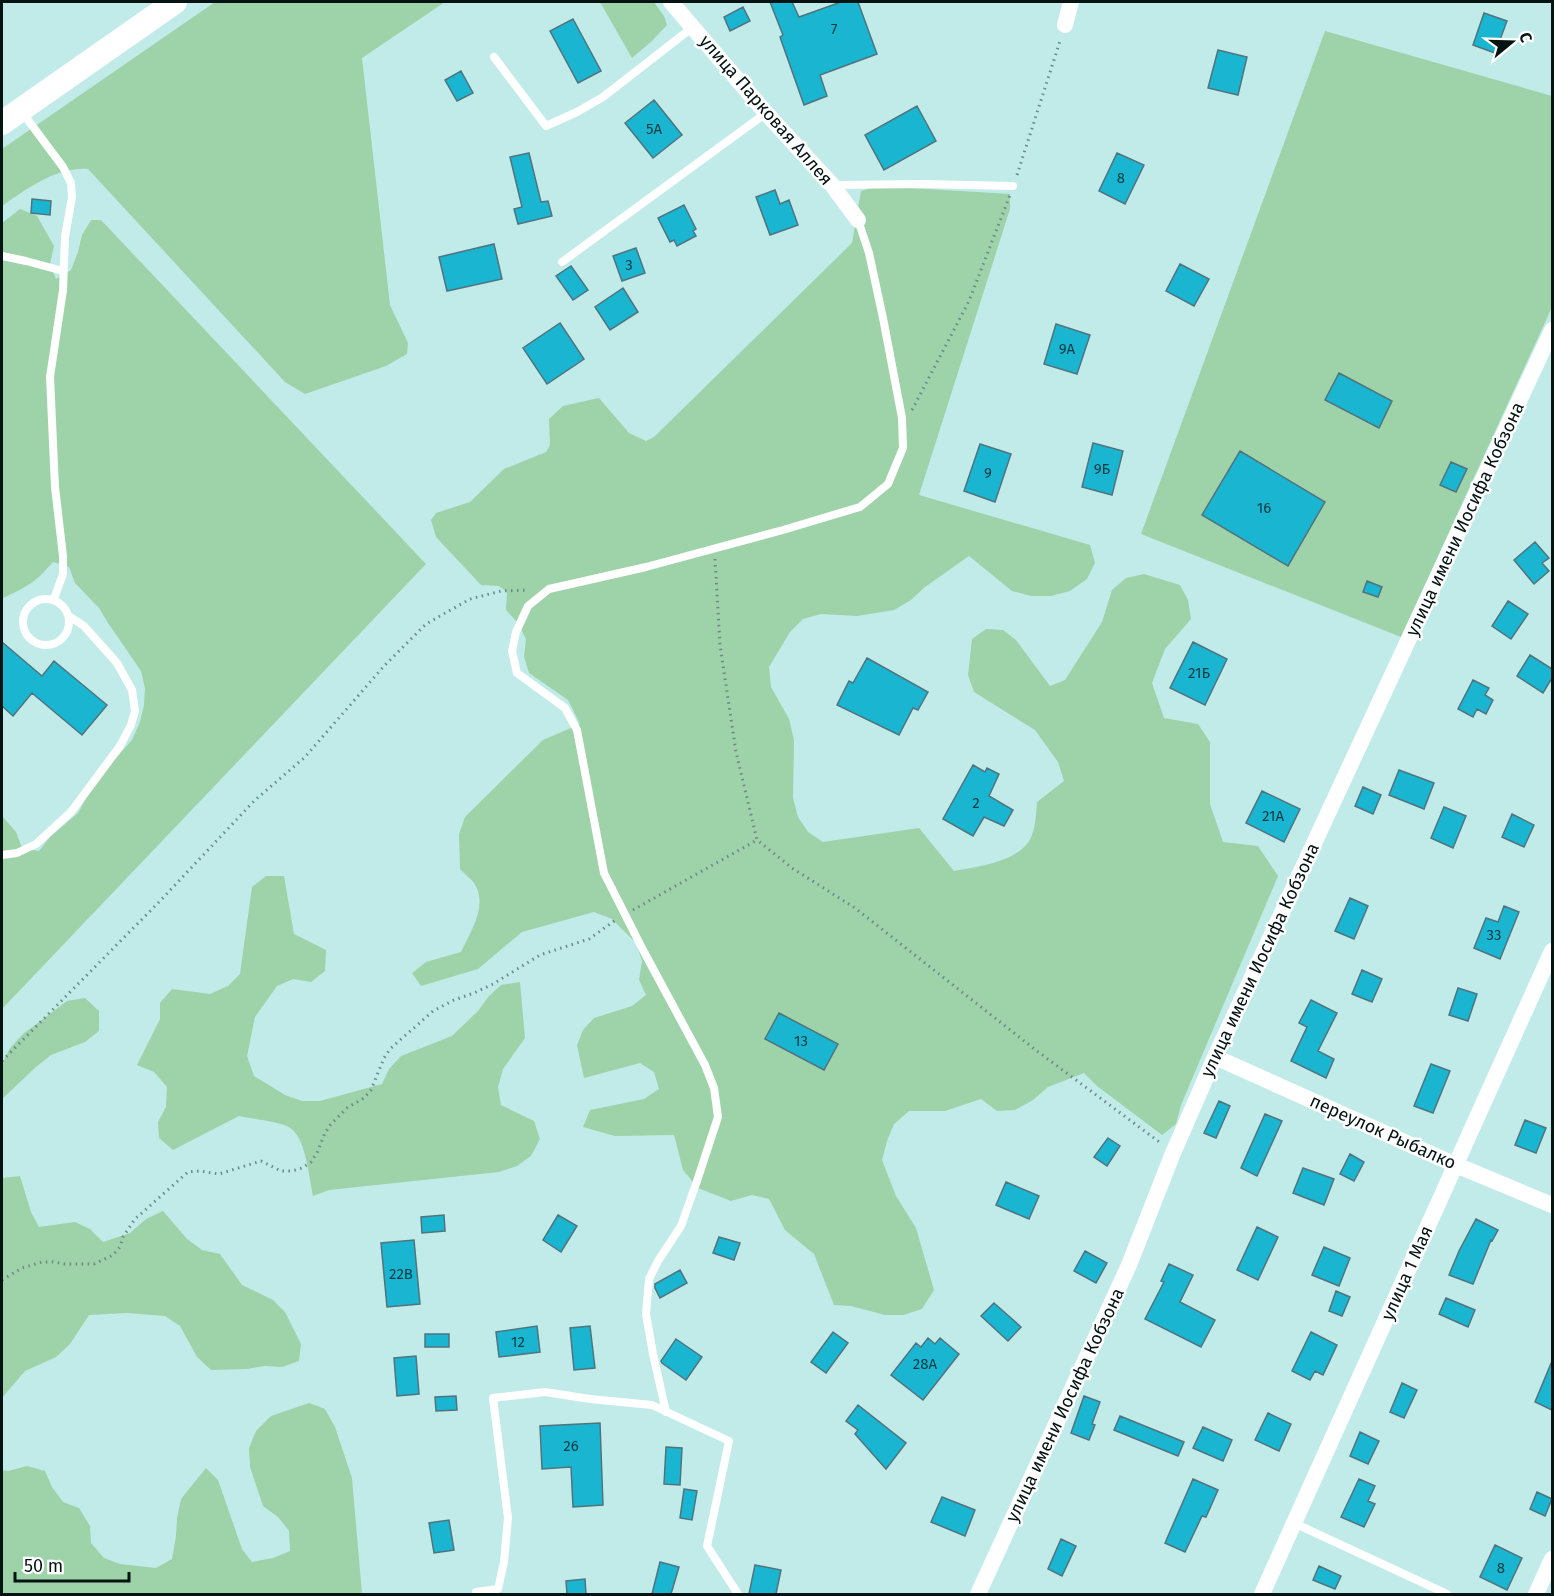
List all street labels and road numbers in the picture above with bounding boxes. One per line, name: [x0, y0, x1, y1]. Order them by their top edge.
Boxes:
street label: улица Парковая Аллея: [695, 30, 837, 190]
street label: улица имени Иосифа Кобзона: [1401, 398, 1529, 640]
street label: улица имени Иосифа Кобзона: [1196, 839, 1324, 1081]
street label: переулок Рыбалко: [1306, 1090, 1460, 1174]
street label: улица 1 Мая: [1376, 1222, 1438, 1324]
street label: улица имени Иосифа Кобзона: [1001, 1284, 1129, 1526]

